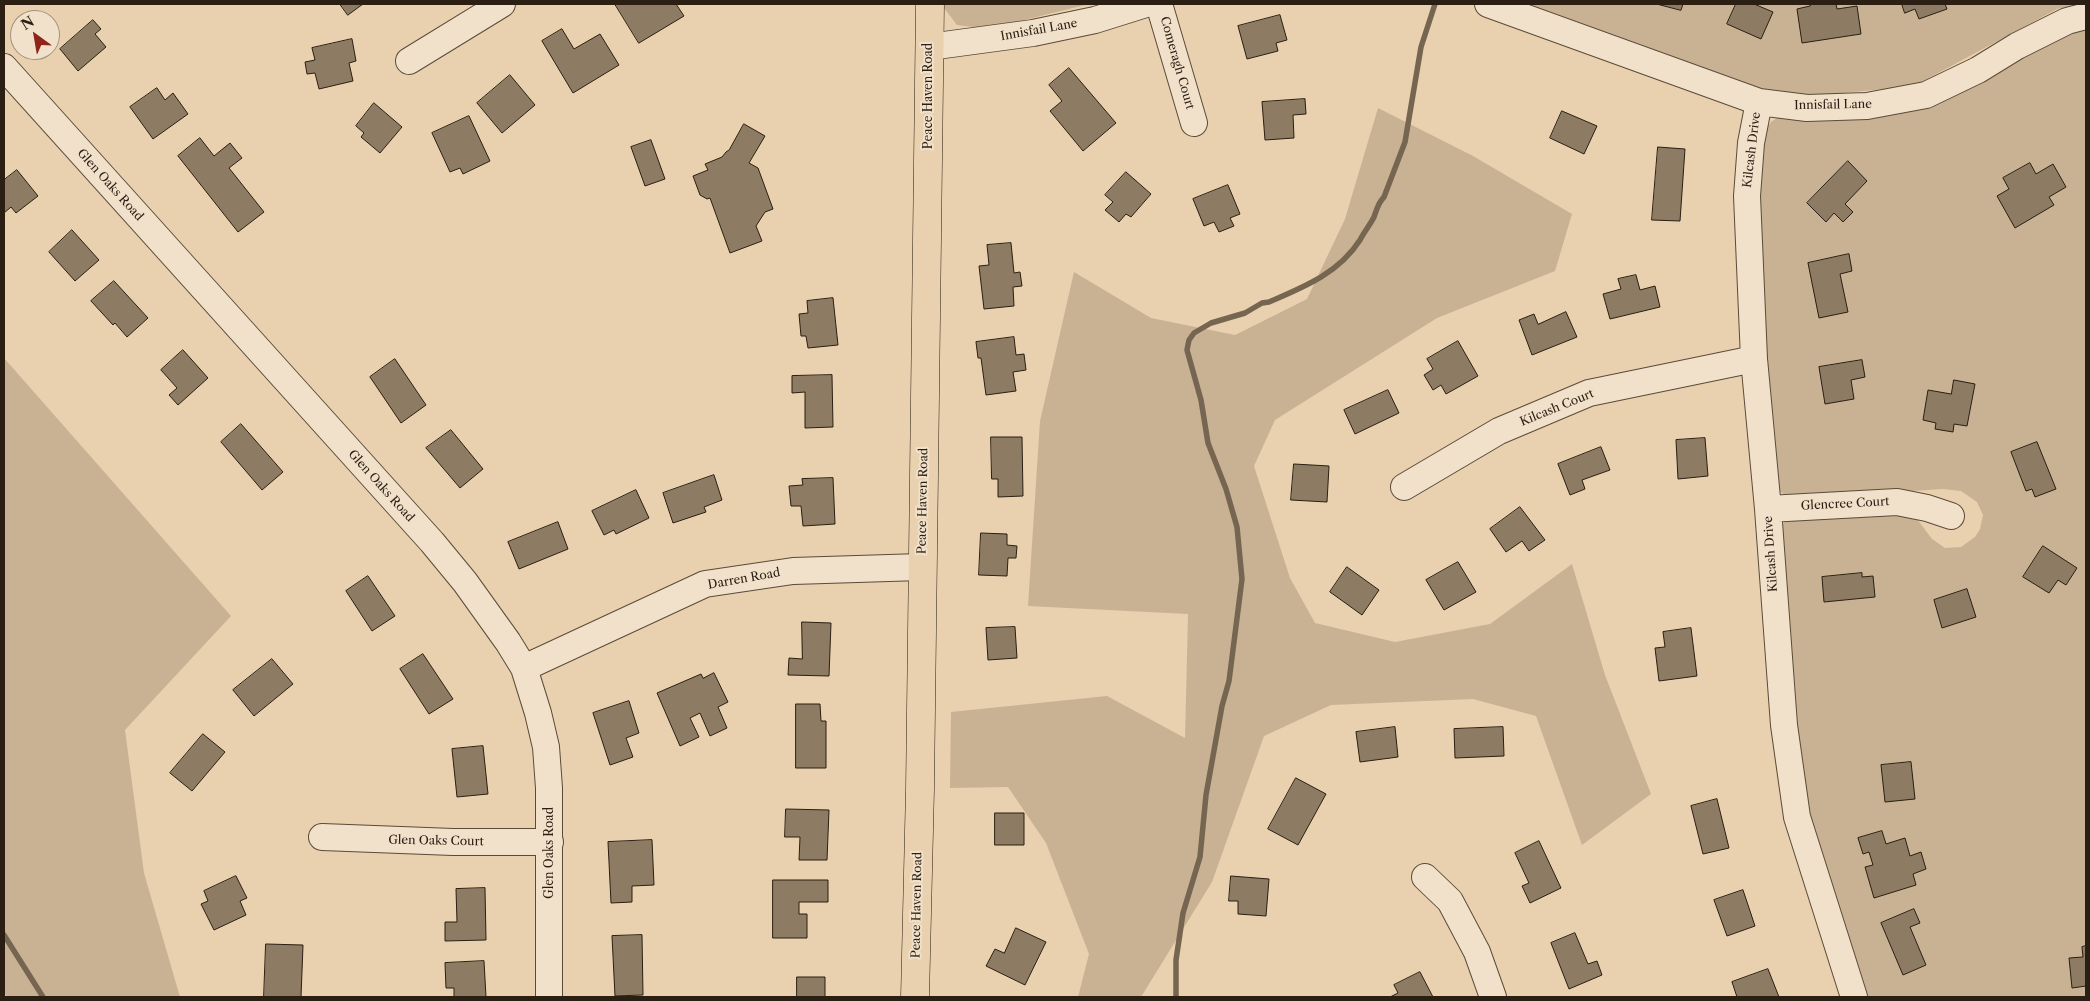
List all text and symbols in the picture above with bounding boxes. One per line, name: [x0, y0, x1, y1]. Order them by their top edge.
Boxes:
north arrow: [10, 10, 60, 60]
text: N: [18, 12, 38, 34]
street label: Comeragh Court: [1157, 15, 1197, 111]
street label: Innisfail Lane: [999, 16, 1079, 44]
street label: Peace Haven Road: [922, 43, 936, 149]
street label: Innisfail Lane: [1794, 97, 1872, 113]
street label: Kilcash Drive: [1740, 111, 1764, 189]
street label: Glen Oaks Road: [74, 146, 146, 224]
street label: Kilcash Court: [1518, 387, 1596, 429]
street label: Glen Oaks Road: [345, 447, 417, 525]
street label: Peace Haven Road: [915, 448, 931, 554]
street label: Glencree Court: [1800, 494, 1890, 514]
street label: Kilcash Drive: [1761, 515, 1781, 593]
street label: Darren Road: [707, 566, 781, 592]
street label: Glen Oaks Road: [543, 807, 557, 899]
street label: Glen Oaks Court: [388, 833, 484, 849]
street label: Peace Haven Road: [909, 852, 925, 958]

